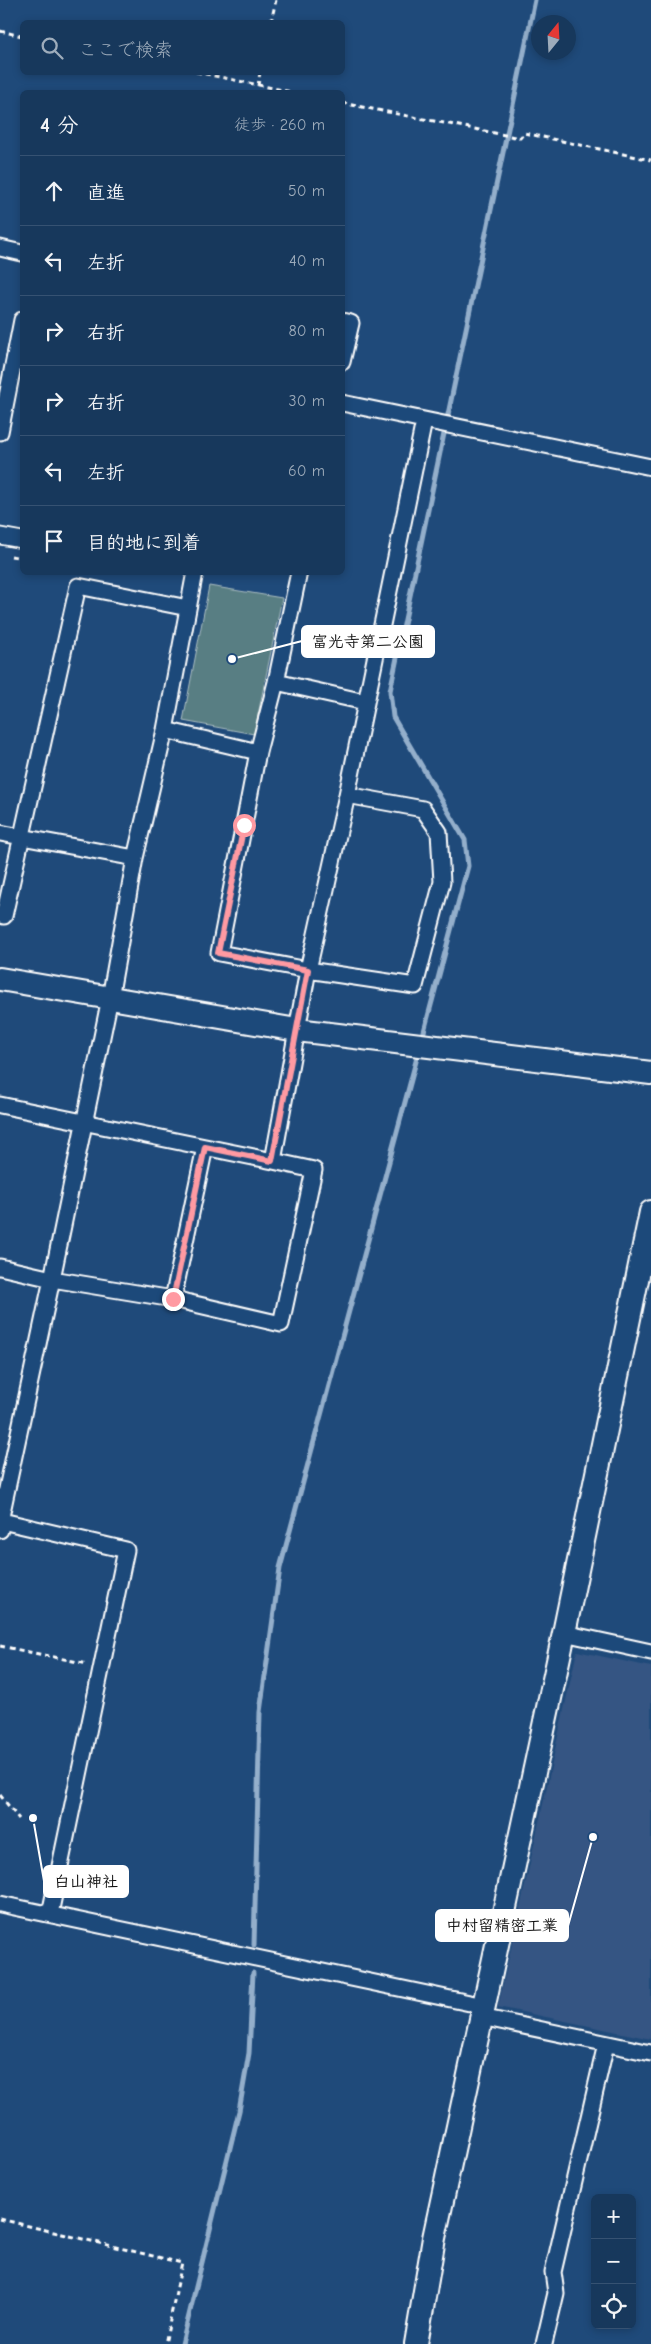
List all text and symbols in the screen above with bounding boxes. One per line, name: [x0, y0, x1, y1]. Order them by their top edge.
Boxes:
north arrow: [531, 15, 576, 60]
search box: [20, 20, 345, 75]
icon: search: [38, 34, 66, 62]
text: ここで検索: [78, 39, 173, 61]
text: 4 分: [40, 113, 78, 137]
text: 徒歩 · 260 m: [234, 116, 325, 134]
icon: ahead: [40, 177, 68, 205]
text: 直進: [87, 182, 125, 204]
text: 50 m: [288, 182, 325, 200]
icon: left: [40, 247, 68, 275]
text: 左折: [87, 252, 125, 274]
text: 40 m: [289, 252, 325, 270]
icon: right: [40, 317, 68, 345]
text: 右折: [87, 322, 125, 344]
text: 80 m: [288, 322, 325, 340]
icon: right: [40, 387, 68, 415]
text: 右折: [87, 392, 125, 414]
text: 30 m: [289, 392, 325, 410]
icon: left: [40, 457, 68, 485]
text: 左折: [87, 462, 125, 484]
text: 60 m: [288, 462, 325, 480]
icon: arrive: [40, 527, 68, 555]
text: 目的地に到着: [87, 532, 201, 554]
callout: 富光寺第二公園: [302, 626, 434, 657]
text: 富光寺第二公園: [312, 633, 424, 651]
route start: [233, 814, 256, 837]
route end: [162, 1288, 185, 1311]
callout: 白山神社: [44, 1866, 128, 1897]
text: 白山神社: [54, 1873, 118, 1891]
callout: 中村留精密工業: [436, 1910, 568, 1941]
text: 中村留精密工業: [446, 1917, 558, 1935]
map controls: [591, 2194, 636, 2329]
button: +: [591, 2194, 636, 2239]
button: −: [591, 2239, 636, 2284]
button: locate: [591, 2284, 636, 2329]

